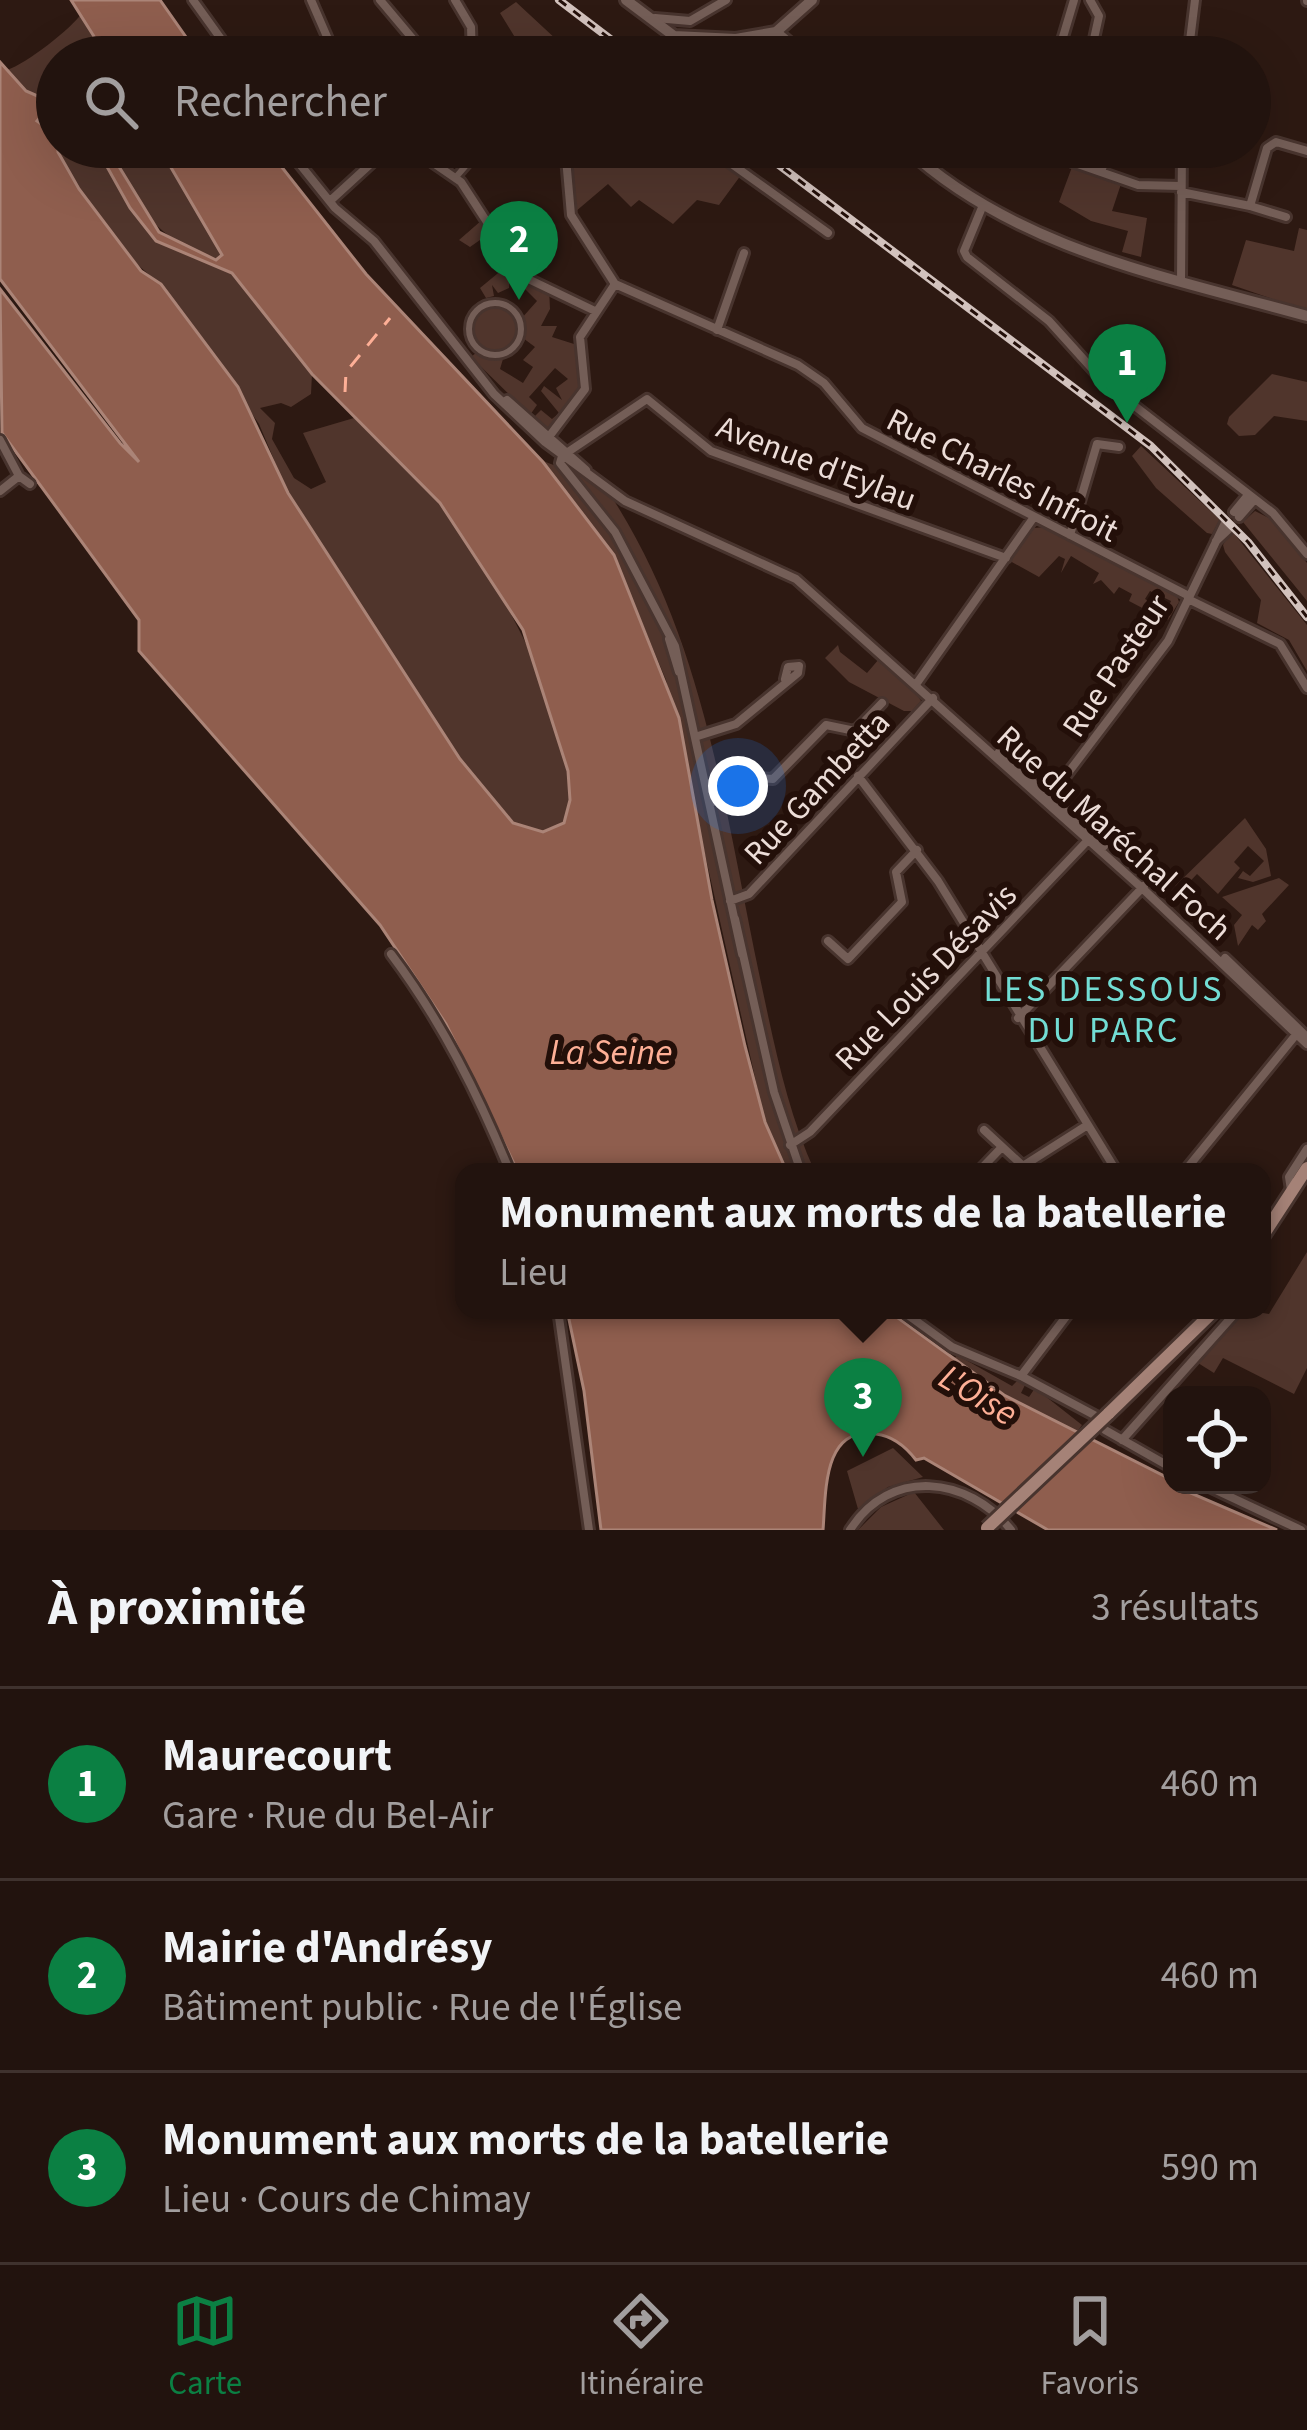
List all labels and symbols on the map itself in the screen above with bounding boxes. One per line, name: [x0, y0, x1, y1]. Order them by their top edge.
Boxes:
pin: 2: [480, 201, 558, 300]
pin: 1: [1088, 324, 1166, 423]
street label: Rue Charles Infroit: [878, 397, 1126, 554]
street label: Avenue d'Eylau: [710, 404, 923, 523]
street label: Rue Pasteur: [1051, 585, 1182, 747]
street label: Rue Gambetta: [733, 700, 901, 876]
street label: Rue du Maréchal Foch: [986, 715, 1242, 952]
your location: [708, 756, 768, 816]
street label: Rue Louis Désavis: [824, 873, 1028, 1081]
district label: LES DESSOUS DU PARC: [984, 964, 1224, 1056]
water label: La Seine: [550, 1027, 672, 1078]
water label: L'Oise: [929, 1352, 1027, 1439]
pin: 3: [824, 1358, 902, 1457]

